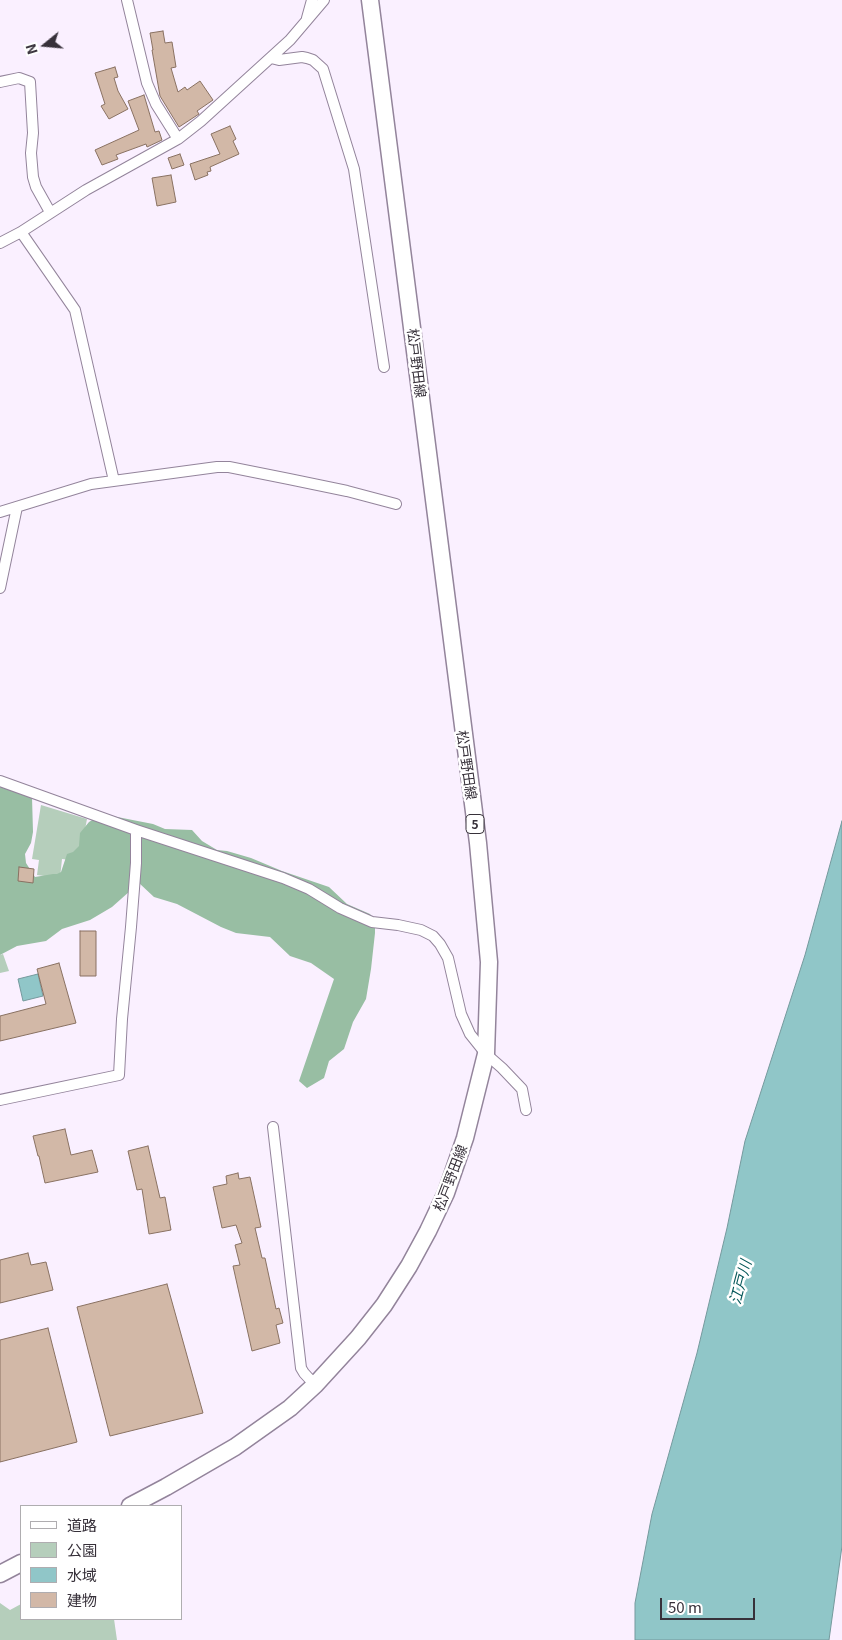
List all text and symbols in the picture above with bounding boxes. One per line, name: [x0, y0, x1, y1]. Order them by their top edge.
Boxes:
north arrow: [20, 20, 70, 70]
text: N: [20, 41, 42, 57]
street label: 松戸野田線: [404, 327, 430, 399]
street label: 松戸野田線: [454, 729, 480, 801]
road number: 5: [466, 814, 484, 834]
street label: 松戸野田線: [430, 1142, 470, 1214]
water label: 江戸川: [725, 1258, 755, 1306]
legend: [20, 1505, 182, 1620]
text: 道路: [67, 1514, 97, 1535]
text: 公園: [67, 1539, 97, 1560]
text: 水域: [67, 1564, 97, 1585]
scale bar: [662, 1588, 757, 1620]
text: 建物: [67, 1589, 97, 1610]
text: 50 m: [668, 1596, 702, 1617]

